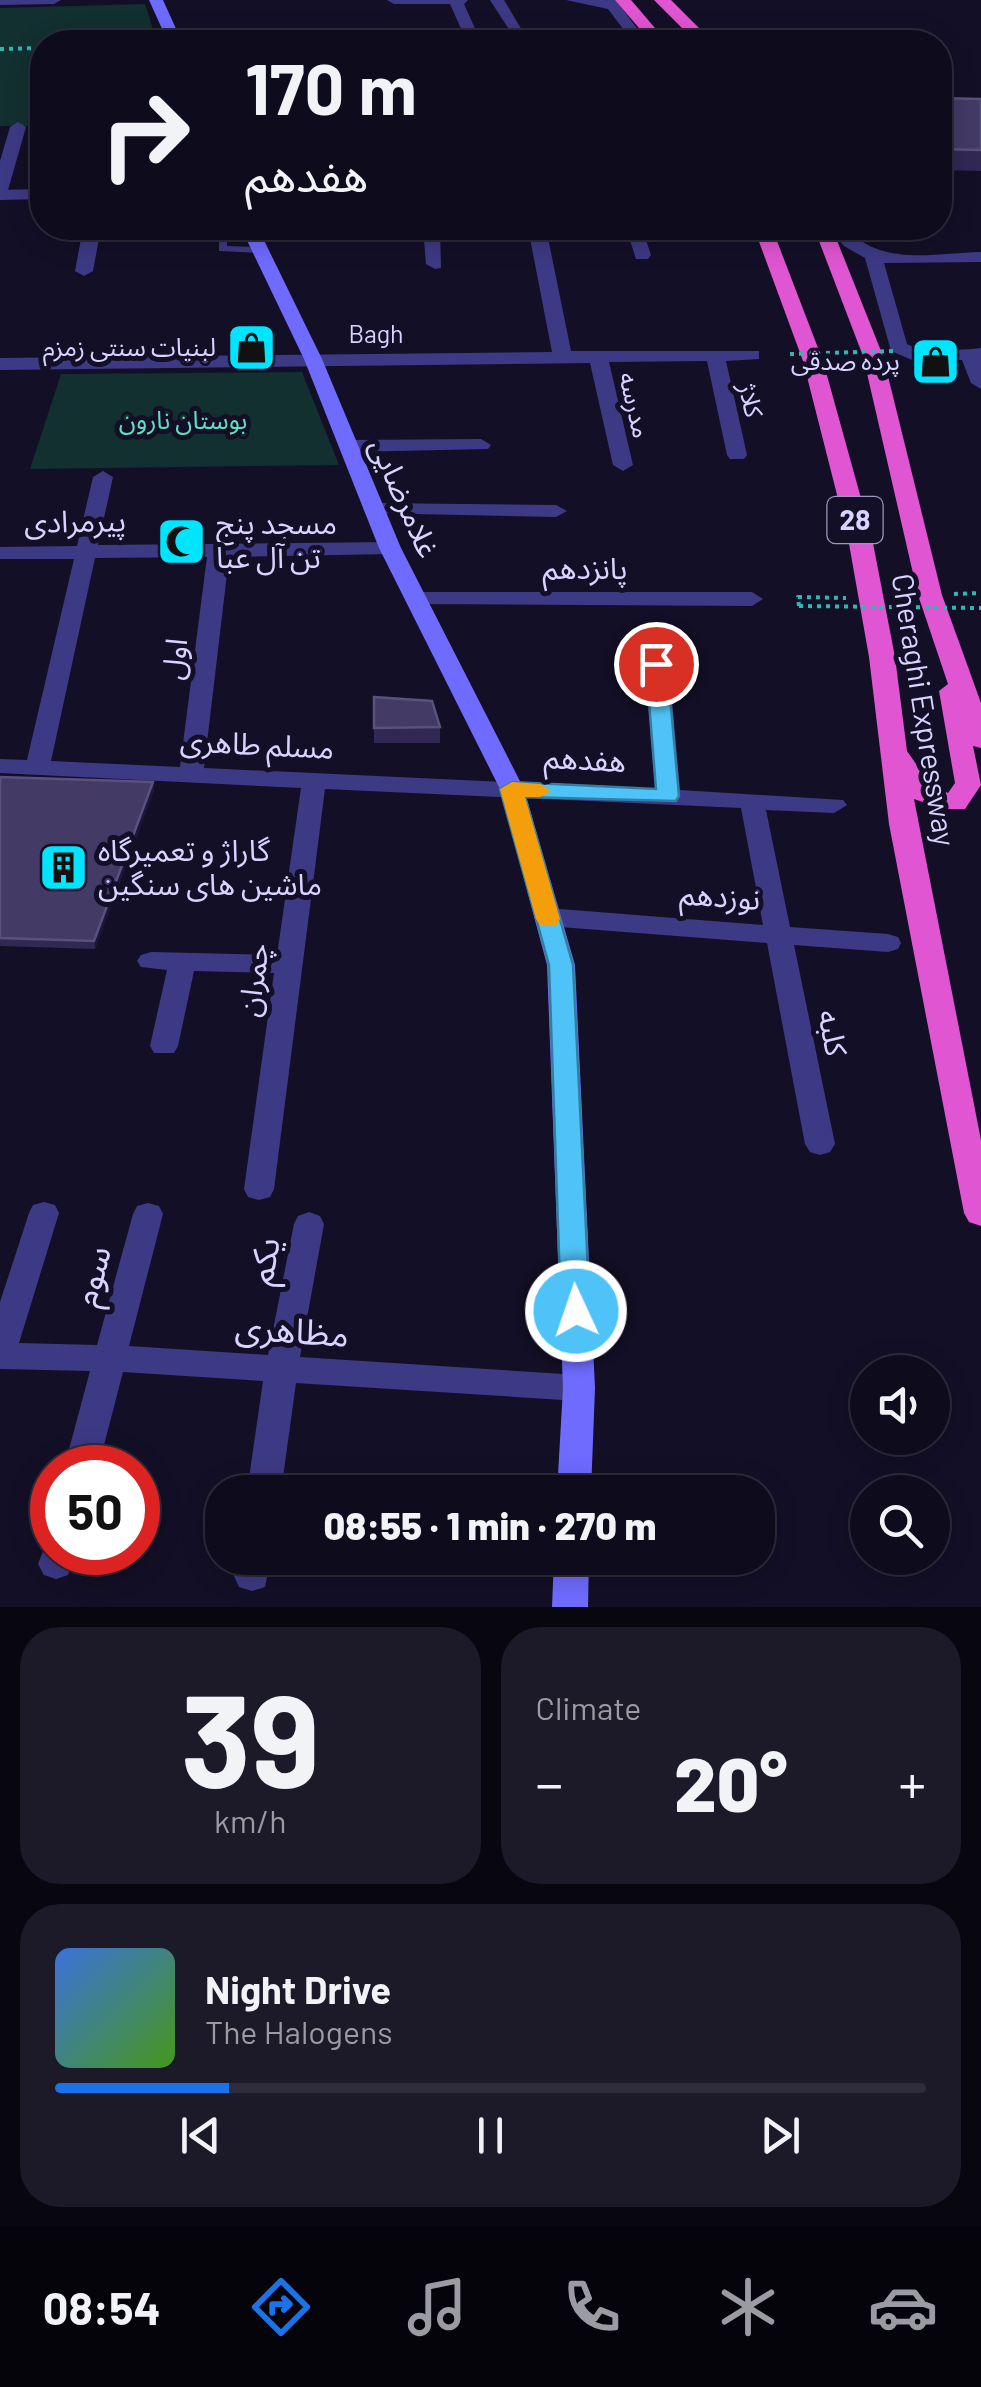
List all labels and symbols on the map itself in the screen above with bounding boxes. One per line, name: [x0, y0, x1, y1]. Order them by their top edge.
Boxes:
street label: Bagh: [348, 318, 404, 348]
shop icon: لبنیات سنتی زمزم: [225, 321, 277, 373]
place label: لبنیات سنتی زمزم: [43, 331, 216, 367]
shop icon: پرده صدقی: [909, 335, 961, 387]
place label: پرده صدقی: [791, 345, 900, 377]
street label: مدرسه: [613, 369, 658, 441]
street label: کلاژ: [732, 379, 771, 421]
park label: بوستان نارون: [119, 404, 247, 435]
street label: غلامرضایی: [363, 432, 448, 563]
road number: 28: [828, 497, 882, 543]
street label: پیرمرادی: [24, 501, 126, 542]
place label: مسجد پنج تن آل عبا: [216, 504, 337, 576]
mosque icon: مسجد پنج تن آل عبا: [155, 515, 207, 567]
street label: پانزدهم: [542, 549, 628, 592]
street label: Cheraghi Expressway: [886, 571, 964, 849]
pin: [614, 622, 699, 707]
street label: اول: [153, 636, 195, 682]
street label: مسلم طاهری: [179, 721, 335, 772]
street label: هفدهم: [543, 738, 627, 785]
place label: گاراژ و تعمیرگاه ماشین های سنگین: [98, 831, 322, 902]
building icon: گاراژ و تعمیرگاه ماشین های سنگین: [37, 842, 89, 894]
street label: نوزدهم: [678, 874, 762, 923]
street label: چمران: [229, 941, 278, 1019]
street label: کلبه: [812, 1006, 856, 1059]
street label: یکم: [237, 1233, 295, 1290]
street label: سوم: [62, 1241, 125, 1312]
position arrow: [524, 1259, 628, 1363]
street label: مظاهری: [234, 1304, 350, 1355]
speed limit sign: 50: [30, 1445, 160, 1575]

